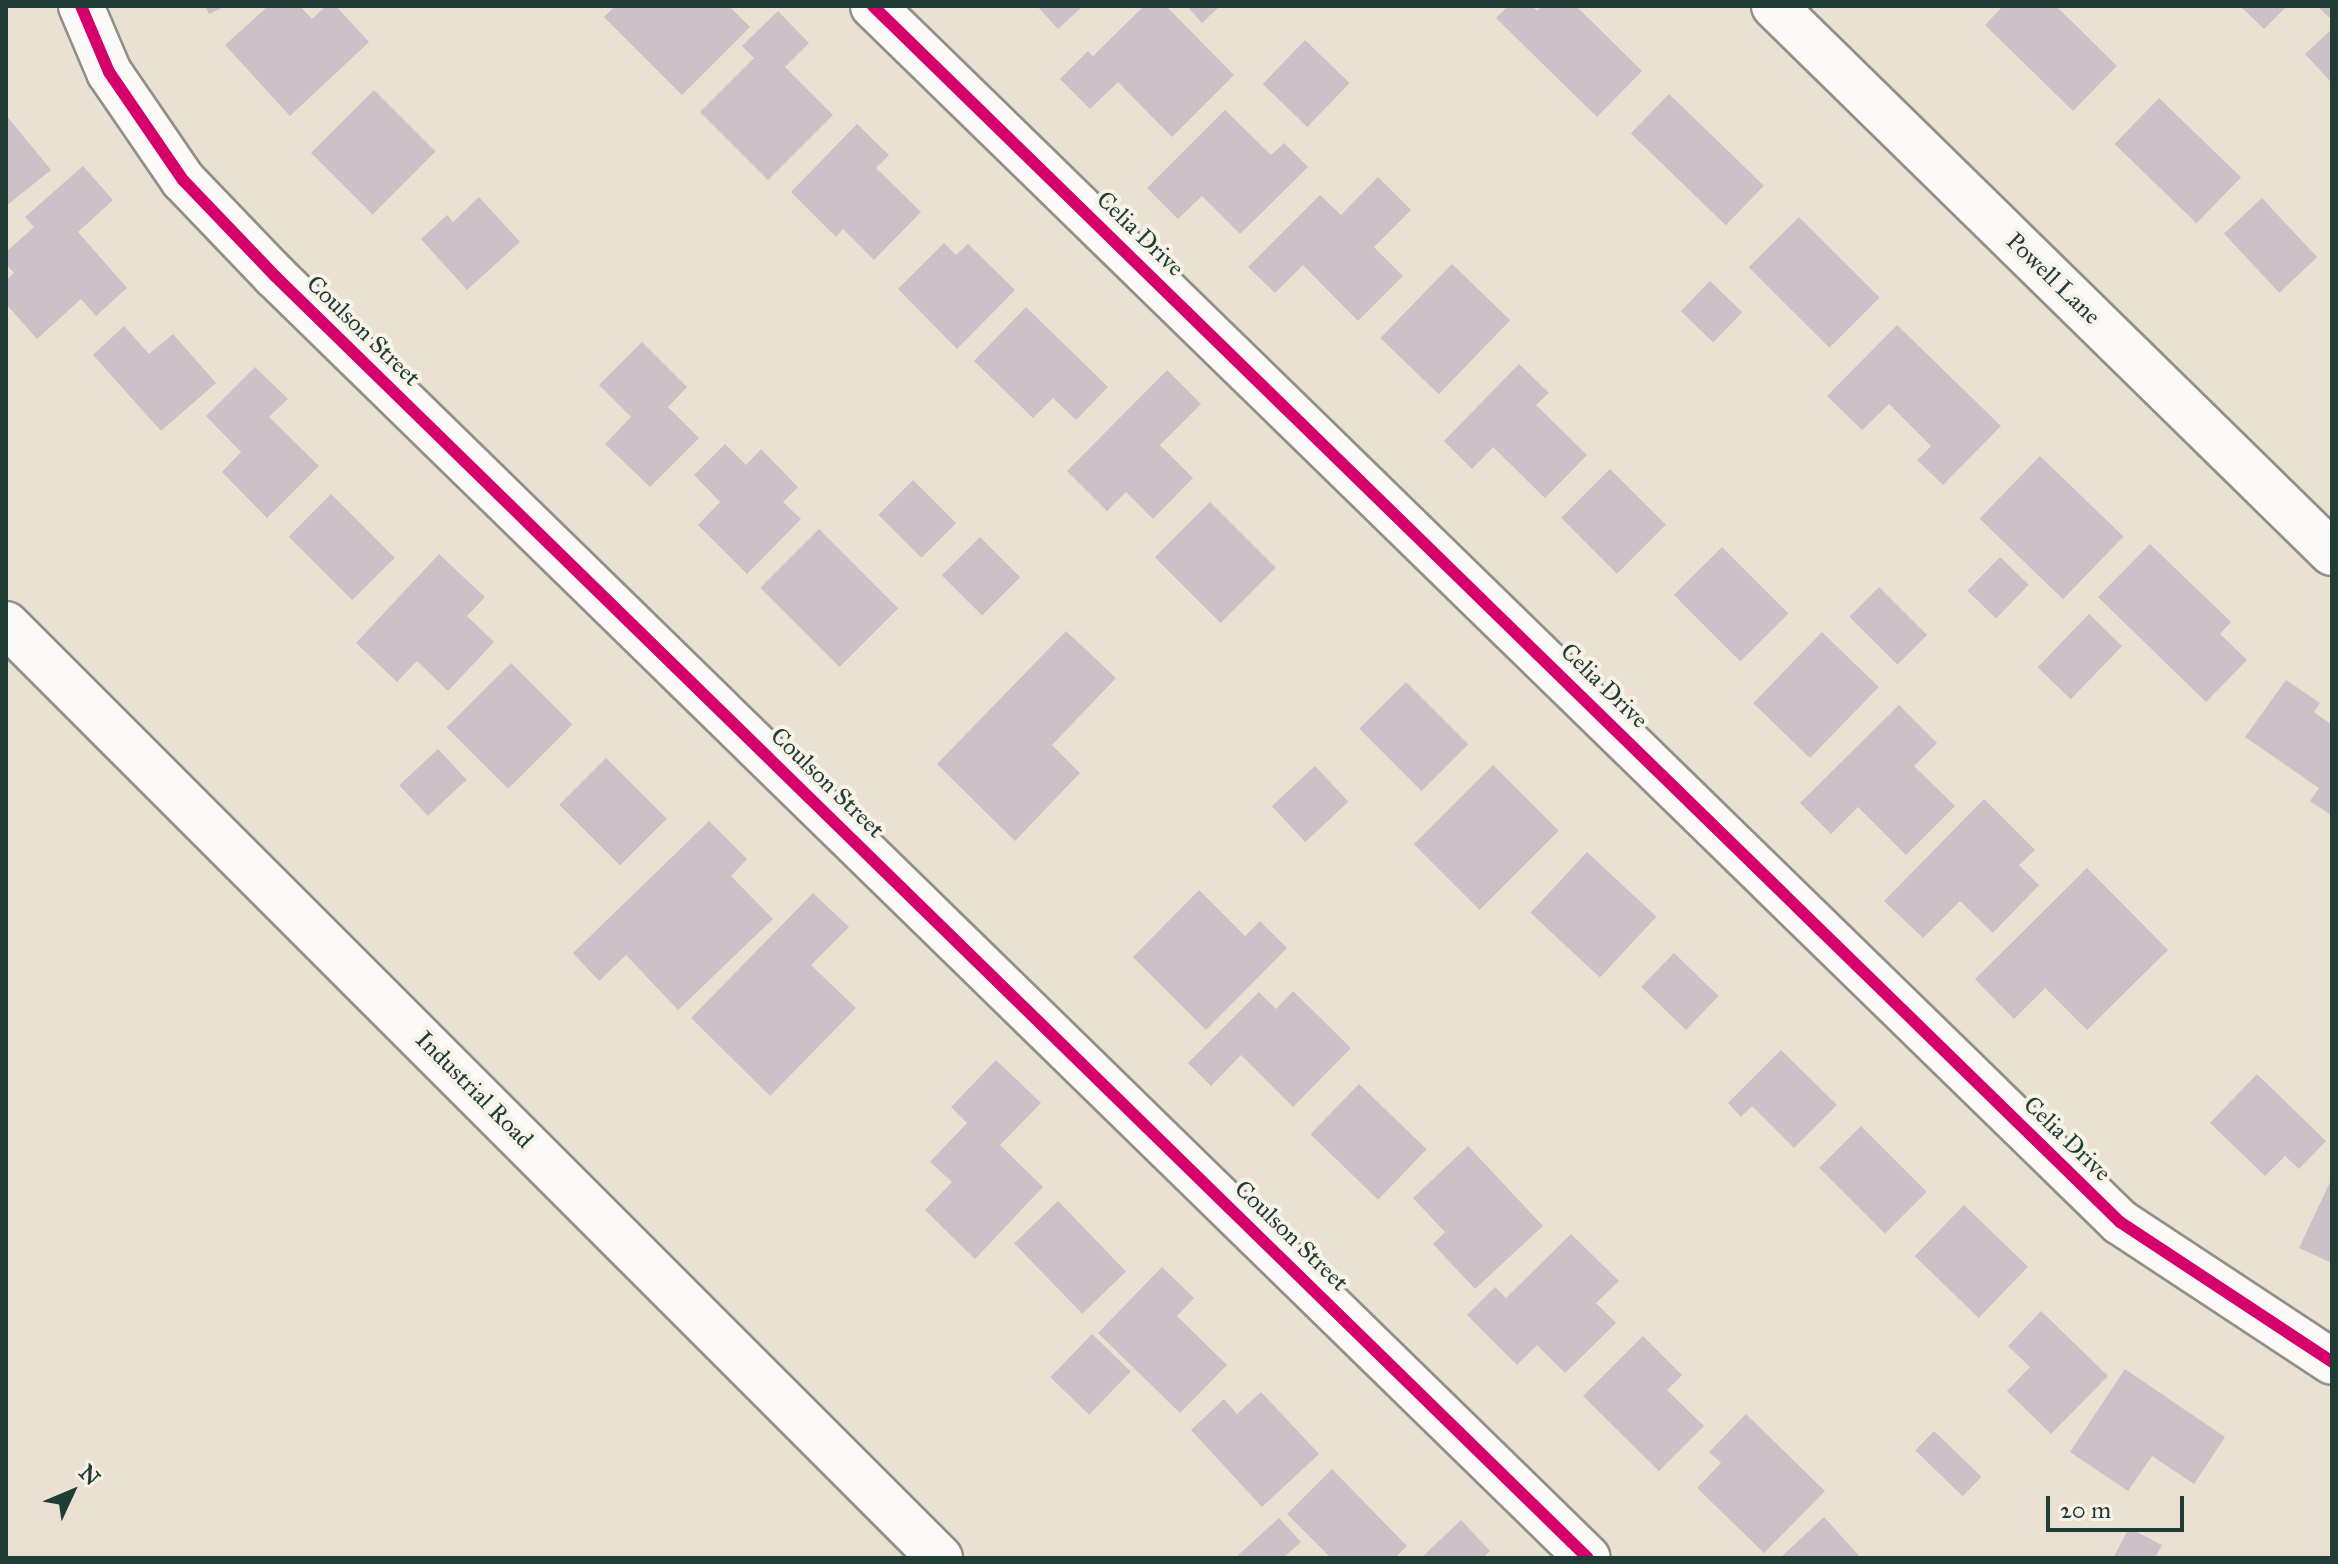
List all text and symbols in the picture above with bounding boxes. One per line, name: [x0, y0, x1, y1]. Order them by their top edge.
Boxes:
street label: Celia Drive: [1090, 185, 1190, 283]
street label: Powell Lane: [2000, 227, 2106, 331]
street label: Coulson Street: [300, 270, 426, 392]
street label: Celia Drive: [1554, 637, 1654, 735]
street label: Coulson Street: [764, 722, 890, 844]
street label: Industrial Road: [409, 1025, 539, 1155]
street label: Celia Drive: [2017, 1090, 2117, 1188]
street label: Coulson Street: [1228, 1175, 1354, 1297]
north arrow: [32, 1452, 112, 1532]
text: N: [73, 1459, 106, 1491]
scale bar: [2050, 1480, 2188, 1530]
text: 20 m: [2060, 1495, 2111, 1525]

